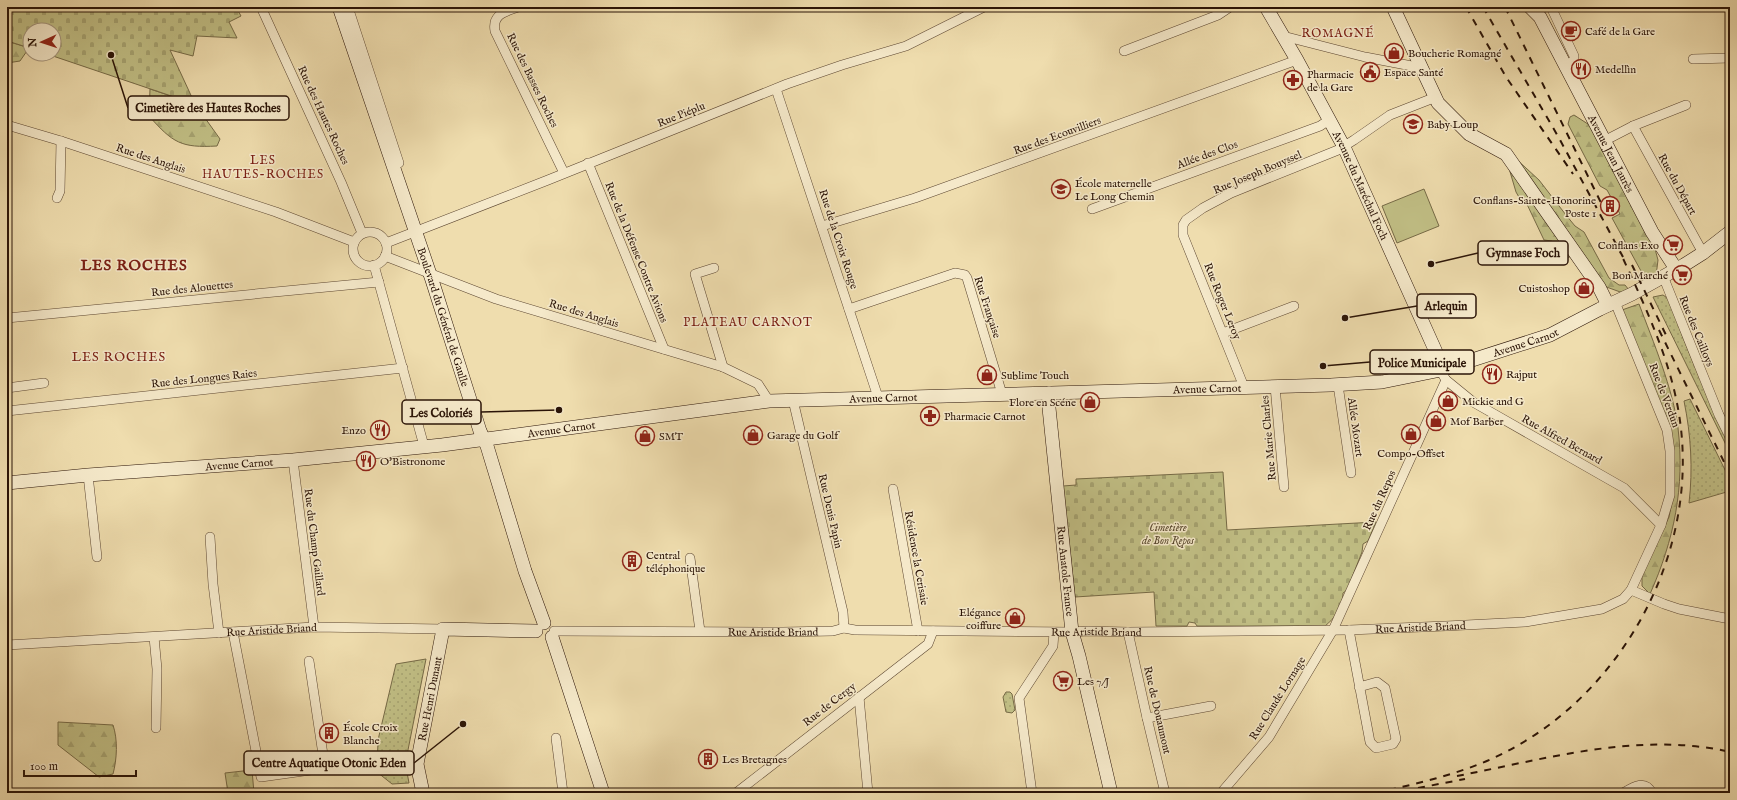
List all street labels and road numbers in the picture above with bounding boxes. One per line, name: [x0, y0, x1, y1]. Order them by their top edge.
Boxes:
street label: Rue des Basses Roches: [503, 31, 561, 130]
street label: Rue des Hautes Roches: [294, 64, 352, 167]
street label: Rue Piéplu: [655, 99, 708, 131]
street label: Avenue Jean Jaurès: [1584, 112, 1636, 195]
street label: Rue des Ecouvilliers: [1012, 114, 1103, 158]
street label: Avenue du Maréchal Foch: [1328, 128, 1391, 243]
street label: Allée des Clos: [1174, 137, 1240, 173]
street label: Rue des Anglais: [114, 141, 187, 177]
street label: Rue Joseph Bouyssel: [1211, 148, 1304, 198]
street label: Rue du Départ: [1655, 151, 1700, 218]
street label: Rue de la Défense Contre Avions: [601, 180, 671, 325]
street label: Rue de la Croix Rouge: [815, 188, 861, 291]
street label: Boulevard du Général de Gaulle: [413, 246, 471, 389]
street label: Rue Roger Leroy: [1200, 261, 1244, 342]
street label: Rue Française: [970, 275, 1004, 340]
street label: Rue des Alouettes: [151, 278, 234, 300]
street label: Rue des Cailloys: [1675, 294, 1717, 369]
street label: Rue des Anglais: [547, 297, 621, 331]
street label: Avenue Carnot: [1490, 326, 1561, 361]
street label: Rue de Verdun: [1645, 361, 1683, 430]
street label: Rue des Longues Raies: [151, 366, 258, 392]
street label: Avenue Carnot: [1172, 382, 1242, 398]
street label: Avenue Carnot: [848, 391, 918, 407]
street label: Rue Marie Charles: [1258, 395, 1280, 481]
street label: Allée Mozart: [1344, 396, 1366, 458]
street label: Rue Alfred Bernard: [1519, 412, 1604, 468]
street label: Avenue Carnot: [526, 418, 596, 442]
street label: Avenue Carnot: [204, 455, 274, 474]
street label: Rue du Repos: [1360, 468, 1399, 533]
street label: Rue Denis Papin: [815, 473, 845, 550]
street label: Rue du Champ Gaillard: [300, 488, 328, 597]
street label: Résidence la Cerisaie: [901, 510, 931, 607]
street label: Rue Anatole France: [1053, 525, 1076, 617]
street label: Rue Aristide Briand: [1375, 619, 1466, 637]
street label: Rue Aristide Briand: [226, 621, 317, 640]
street label: Rue Aristide Briand: [728, 625, 819, 640]
street label: Rue Aristide Briand: [1051, 625, 1142, 640]
street label: Rue Claude Lornage: [1247, 654, 1309, 743]
street label: Rue Henri Dunant: [416, 655, 446, 743]
street label: Rue de Douaumont: [1140, 665, 1174, 756]
street label: Rue de Cergy: [800, 679, 859, 730]

